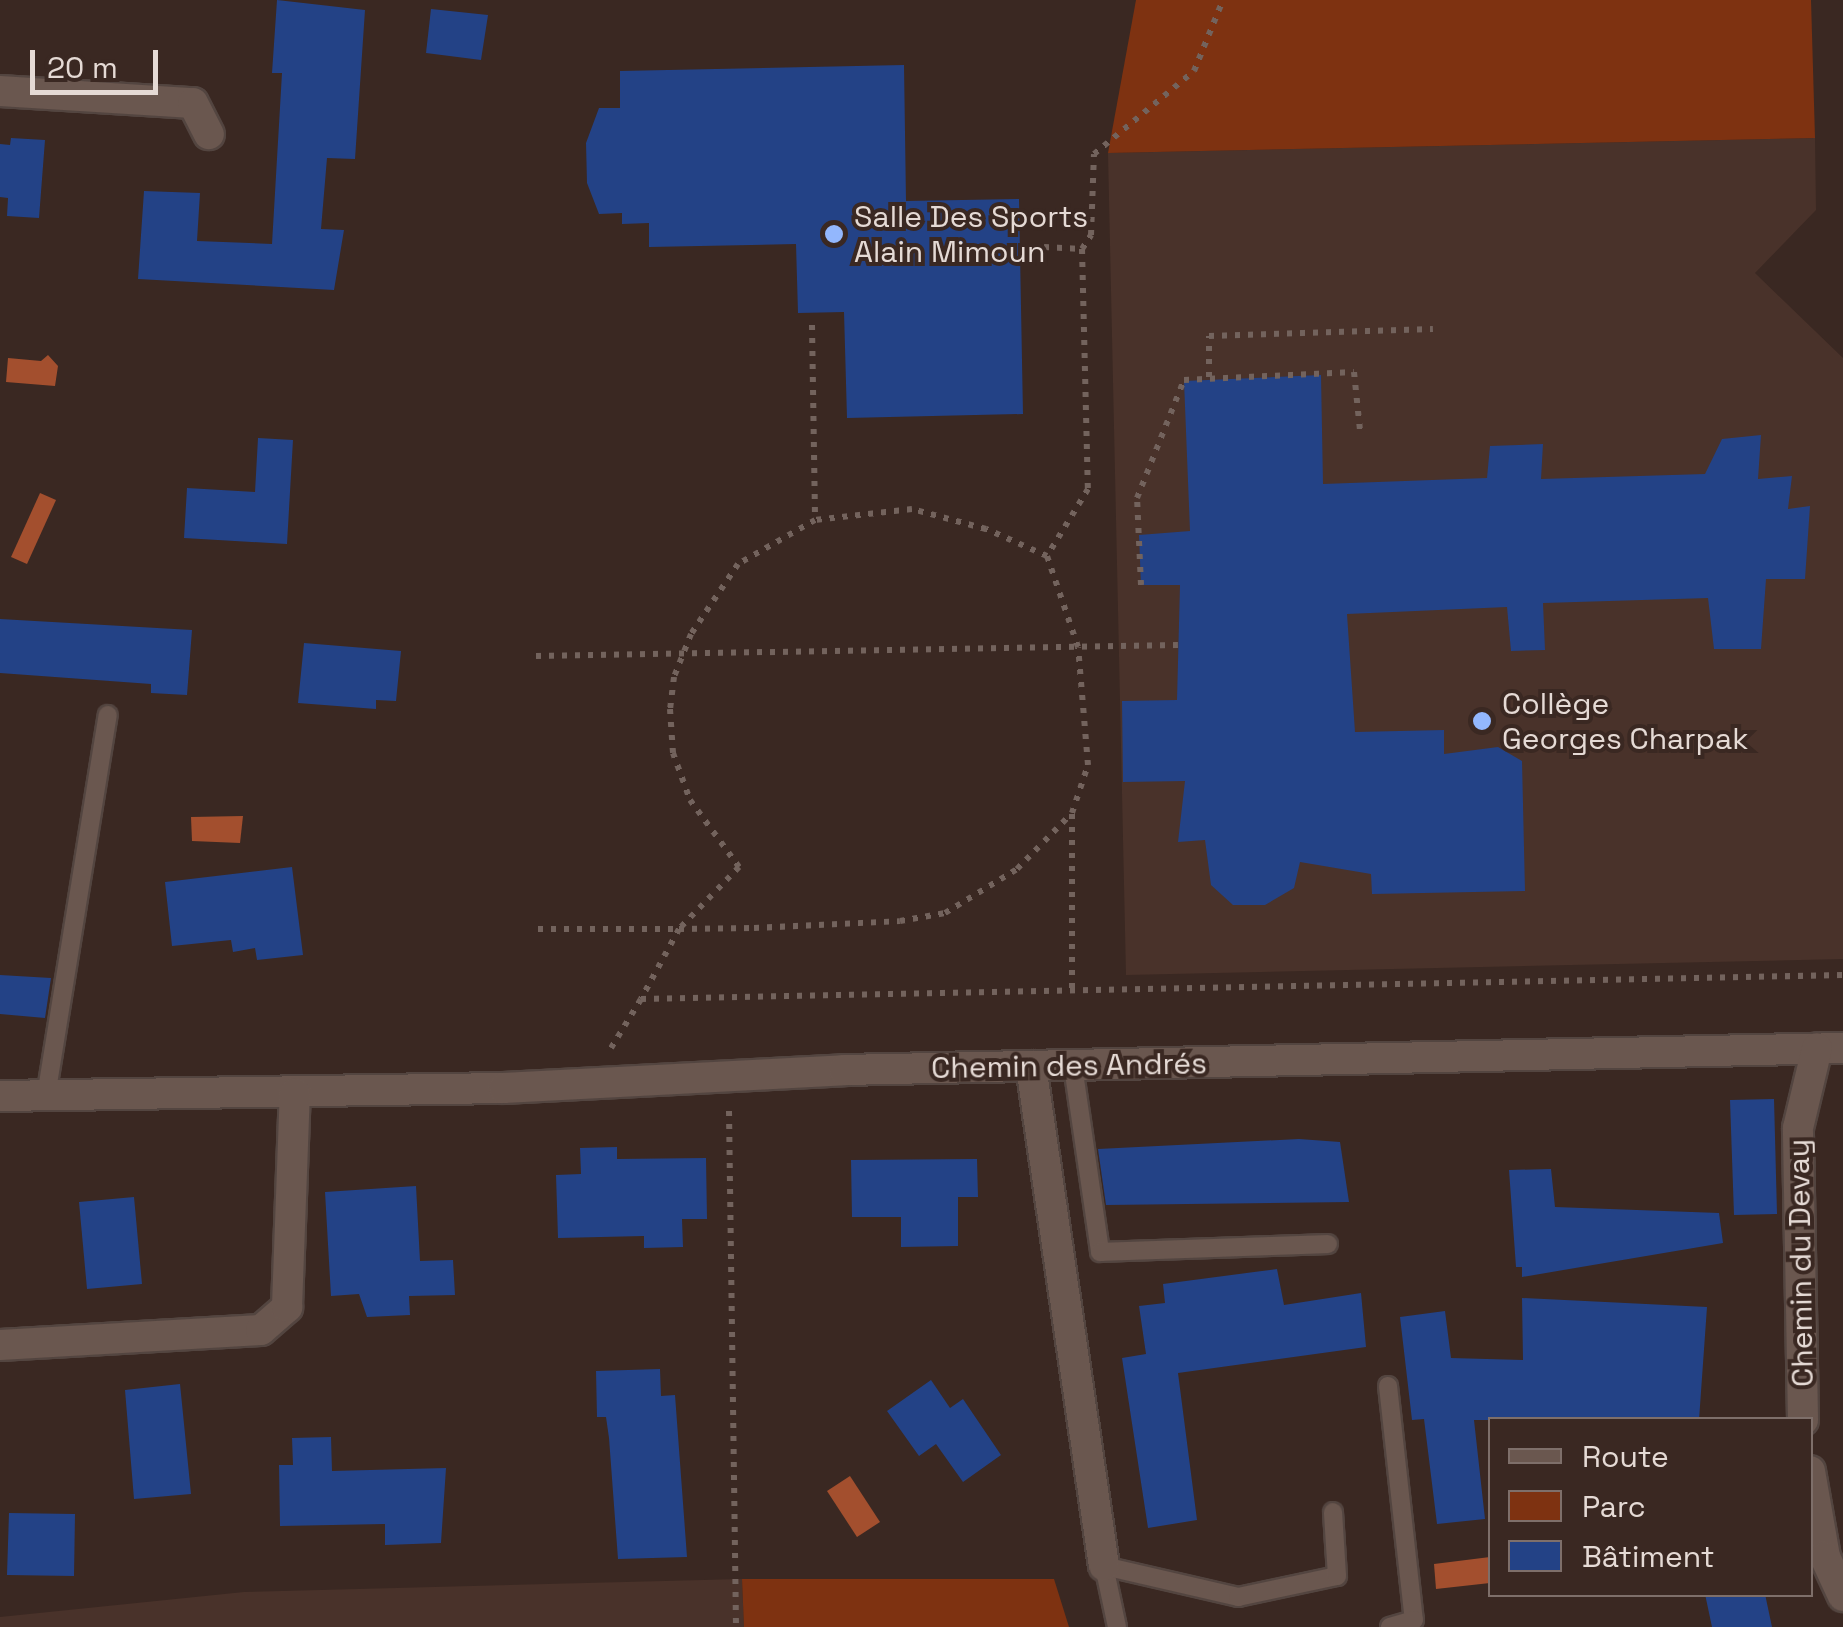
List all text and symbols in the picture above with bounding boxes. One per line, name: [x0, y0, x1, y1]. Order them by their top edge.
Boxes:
scale bar: [35, 30, 162, 92]
text: 20 m: [47, 48, 118, 87]
place label: Salle Des Sports Alain Mimoun: [854, 199, 1088, 270]
marker: Salle Des Sports Alain Mimoun: [823, 223, 845, 245]
place label: Collège Georges Charpak: [1502, 686, 1748, 756]
marker: Collège Georges Charpak: [1471, 710, 1493, 732]
street label: Chemin des Andrés: [931, 1046, 1207, 1086]
street label: Chemin du Devay: [1781, 1139, 1821, 1387]
legend: [1488, 1417, 1813, 1597]
text: Route: [1582, 1437, 1669, 1476]
text: Parc: [1582, 1487, 1646, 1526]
text: Bâtiment: [1582, 1537, 1715, 1576]

